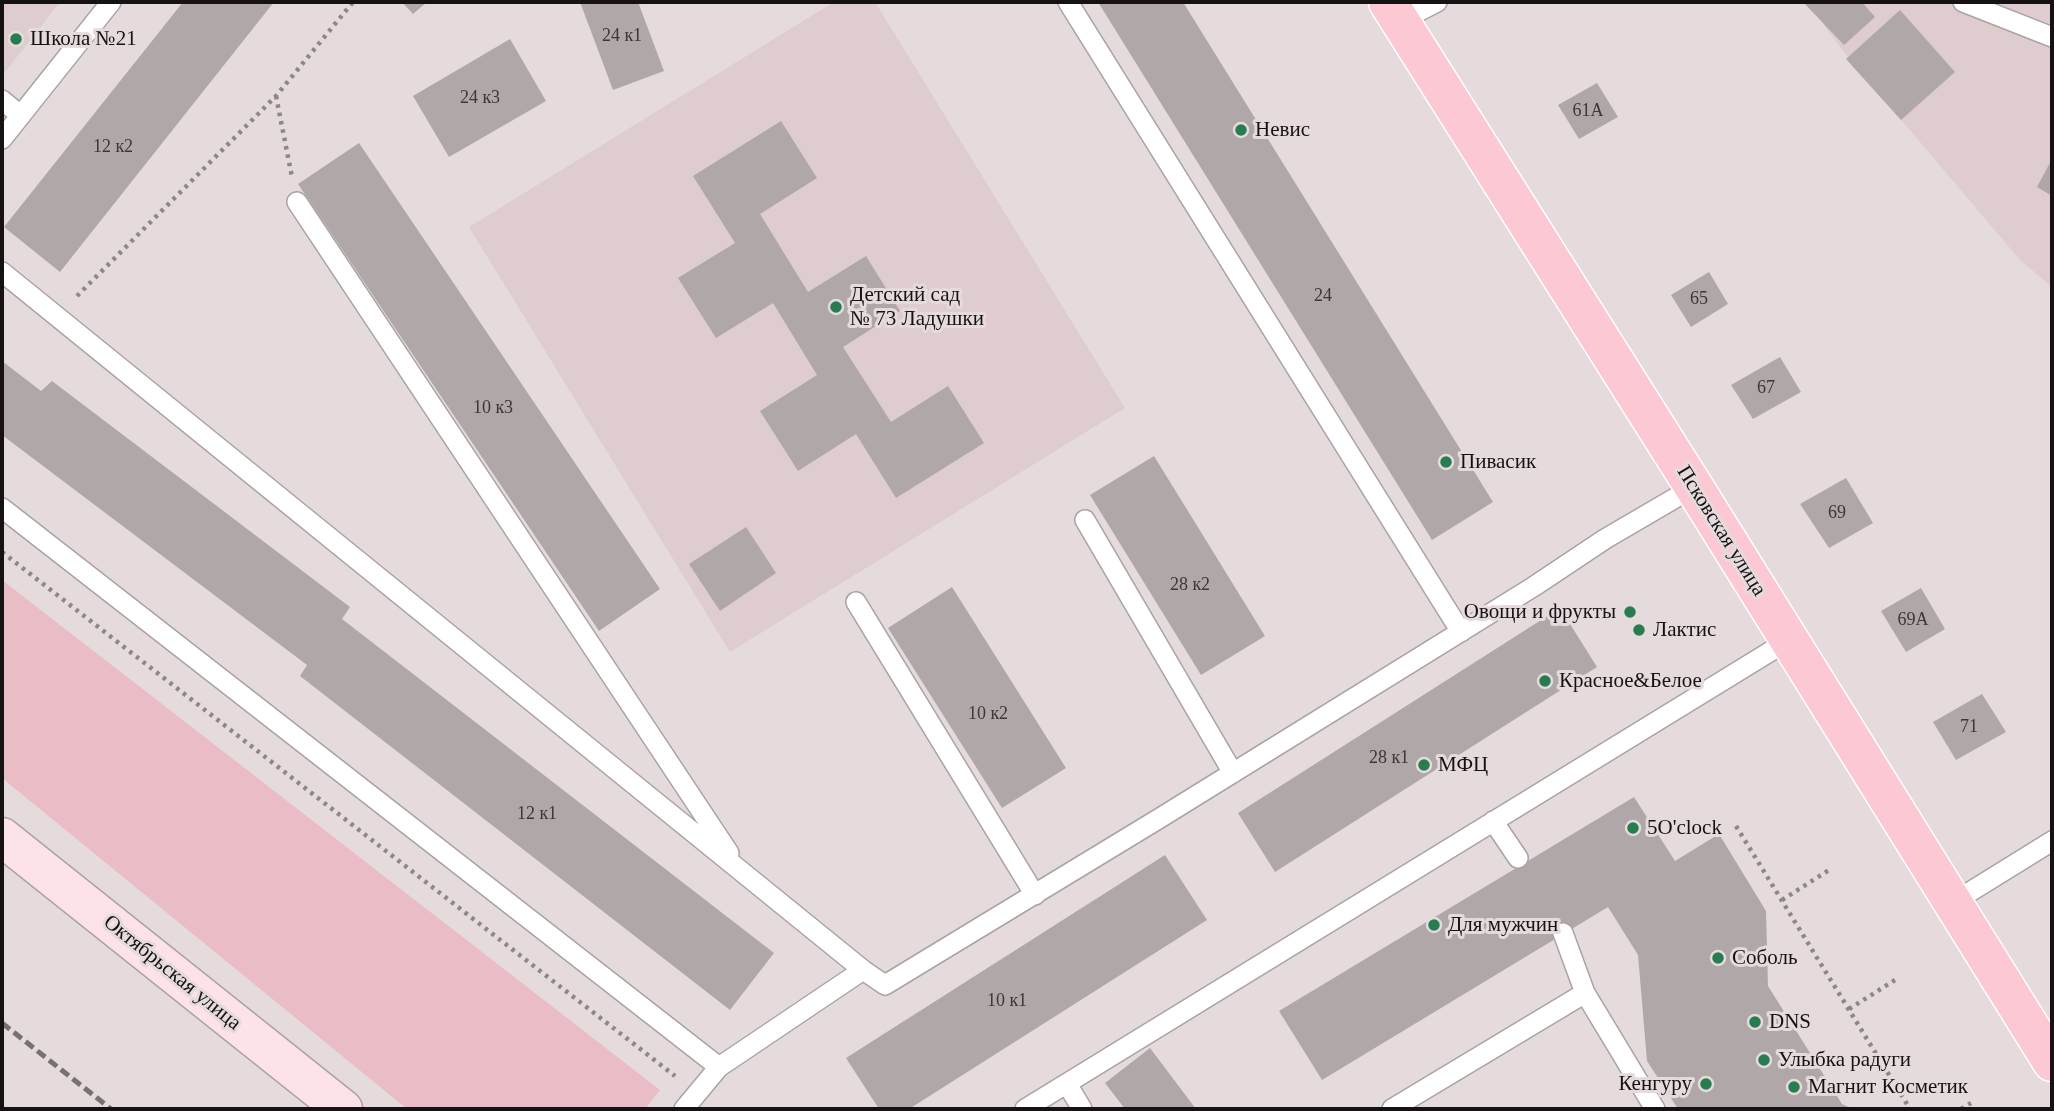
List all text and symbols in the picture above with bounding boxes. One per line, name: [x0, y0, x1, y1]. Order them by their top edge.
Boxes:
house number: 24 к1: [602, 25, 642, 47]
place label: Школа №21: [30, 26, 137, 52]
marker: Школа №21: [8, 31, 24, 47]
house number: 24 к3: [460, 87, 500, 109]
house number: 61А: [1573, 100, 1603, 122]
place label: Невис: [1255, 117, 1310, 143]
marker: Невис: [1233, 122, 1249, 138]
house number: 12 к2: [93, 136, 133, 158]
place label: Детский сад № 73 Ладушки: [850, 282, 984, 332]
house number: 24: [1314, 285, 1332, 307]
house number: 65: [1690, 288, 1708, 310]
marker: Детский сад № 73 Ладушки: [828, 299, 844, 315]
house number: 67: [1757, 377, 1775, 399]
house number: 10 к3: [473, 397, 513, 419]
place label: Пивасик: [1460, 449, 1536, 475]
marker: Пивасик: [1438, 454, 1454, 470]
street label: Псковская улица: [1671, 461, 1771, 601]
house number: 69: [1828, 502, 1846, 524]
house number: 28 к2: [1170, 574, 1210, 596]
place label: Овощи и фрукты: [1464, 599, 1616, 625]
marker: Овощи и фрукты: [1622, 604, 1638, 620]
house number: 69А: [1898, 609, 1928, 631]
place label: Лактис: [1653, 617, 1716, 643]
marker: Лактис: [1631, 622, 1647, 638]
place label: Красное&Белое: [1559, 668, 1702, 694]
marker: Красное&Белое: [1537, 673, 1553, 689]
house number: 10 к2: [968, 703, 1008, 725]
house number: 71: [1960, 716, 1978, 738]
house number: 28 к1: [1369, 747, 1409, 769]
place label: МФЦ: [1438, 752, 1488, 778]
marker: МФЦ: [1416, 757, 1432, 773]
house number: 12 к1: [517, 803, 557, 825]
place label: 5O'clock: [1647, 815, 1722, 841]
marker: 5O'clock: [1625, 820, 1641, 836]
street label: Октябрьская улица: [98, 910, 246, 1036]
place label: Для мужчин: [1448, 912, 1558, 938]
marker: Для мужчин: [1426, 917, 1442, 933]
place label: Соболь: [1732, 945, 1797, 971]
marker: Соболь: [1710, 950, 1726, 966]
house number: 10 к1: [987, 990, 1027, 1012]
place label: DNS: [1769, 1009, 1811, 1035]
marker: DNS: [1747, 1014, 1763, 1030]
place label: Улыбка радуги: [1778, 1047, 1911, 1073]
marker: Улыбка радуги: [1756, 1052, 1772, 1068]
place label: Кенгуру: [1618, 1071, 1692, 1097]
place label: Магнит Косметик: [1808, 1074, 1968, 1100]
marker: Кенгуру: [1698, 1076, 1714, 1092]
marker: Магнит Косметик: [1786, 1079, 1802, 1095]

